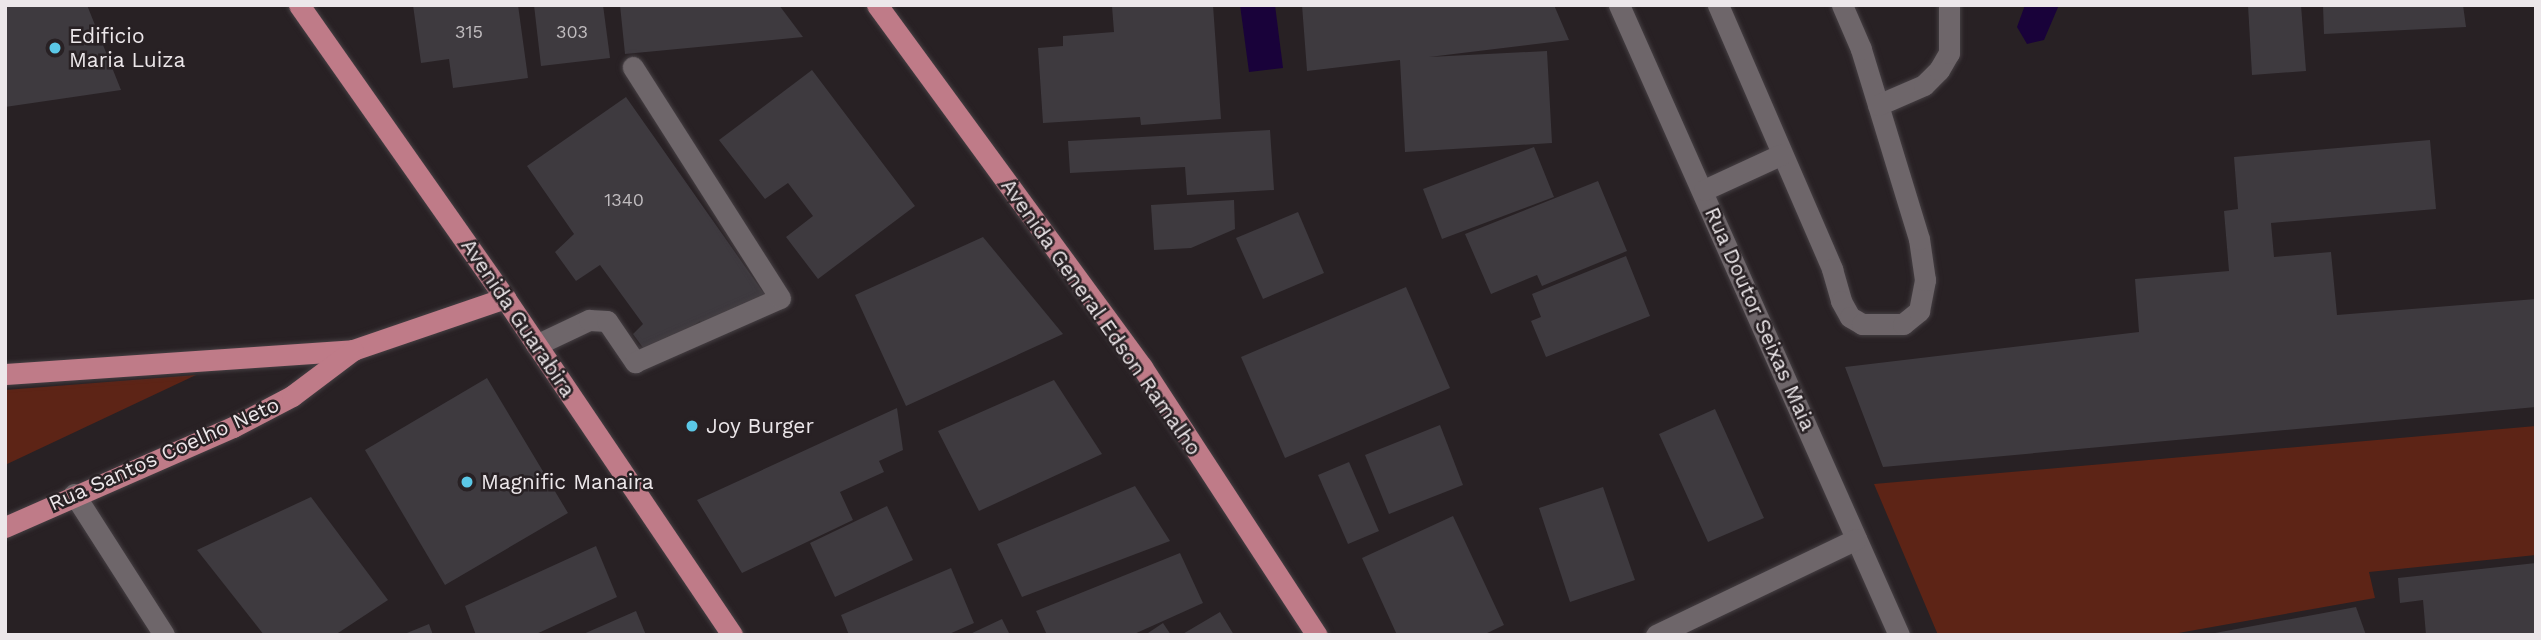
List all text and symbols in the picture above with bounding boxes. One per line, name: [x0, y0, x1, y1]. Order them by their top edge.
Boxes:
house number: 315: [455, 21, 483, 43]
house number: 303: [556, 21, 588, 43]
place label: Edificio Maria Luiza: [69, 23, 186, 73]
marker: Edificio Maria Luiza: [47, 40, 63, 56]
street label: Avenida General Edson Ramalho: [995, 173, 1207, 461]
house number: 1340: [604, 189, 644, 211]
street label: Rua Doutor Seixas Maia: [1699, 203, 1821, 435]
street label: Avenida Guarabira: [456, 234, 580, 402]
street label: Rua Santos Coelho Neto: [45, 392, 283, 516]
place label: Joy Burger: [706, 413, 815, 439]
marker: Joy Burger: [684, 418, 700, 434]
place label: Magnific Manaira: [481, 469, 654, 495]
marker: Magnific Manaira: [459, 474, 475, 490]

